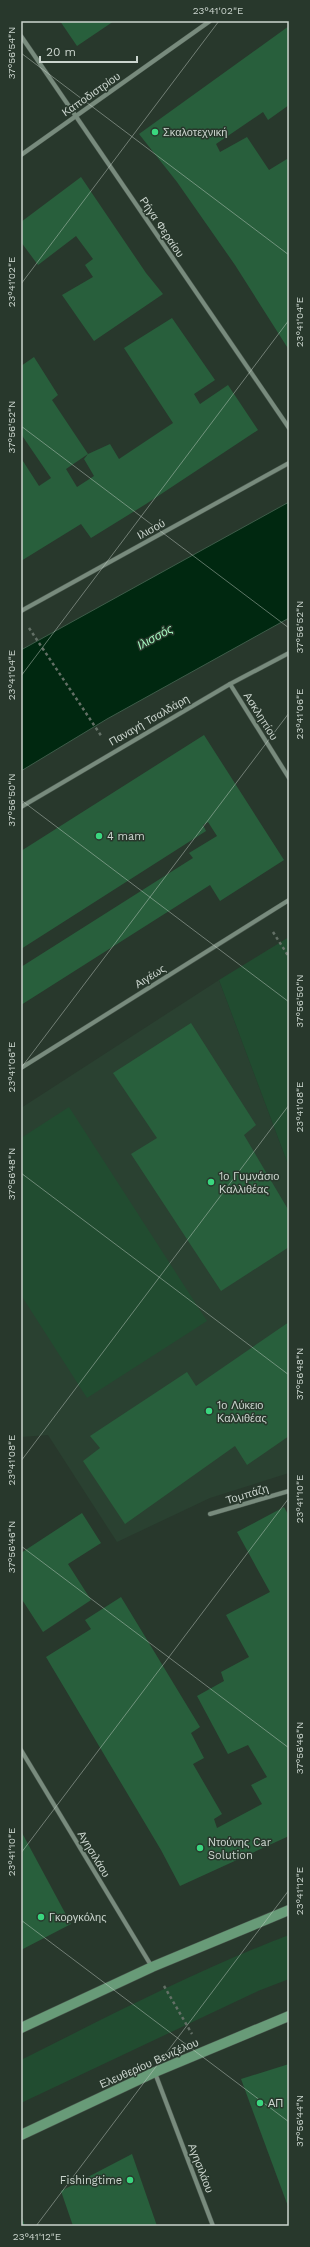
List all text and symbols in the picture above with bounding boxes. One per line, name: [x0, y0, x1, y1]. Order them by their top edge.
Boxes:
text: 23°41'02"E: [193, 5, 243, 16]
text: 37°56'54"N: [6, 27, 17, 79]
scale bar: [40, 38, 137, 64]
text: 20 m: [46, 45, 76, 59]
street label: Καποδιστρίου: [60, 69, 123, 119]
place label: Σκαλοτεχνική: [163, 126, 227, 139]
marker: Σκαλοτεχνική: [150, 127, 160, 137]
street label: Ρήγα Φεραίου: [137, 195, 187, 260]
text: 23°41'02"E: [6, 257, 17, 307]
text: 23°41'04"E: [294, 297, 305, 347]
text: 37°56'52"N: [6, 401, 17, 453]
street label: Ιλισού: [135, 516, 167, 542]
text: 37°56'52"N: [294, 601, 305, 653]
water label: Ιλισσός: [135, 621, 176, 653]
text: 23°41'04"E: [6, 650, 17, 700]
text: 23°41'06"E: [294, 689, 305, 739]
street label: Ασκληπίου: [241, 690, 280, 743]
street label: Παναγή Τσαλδάρη: [107, 692, 192, 749]
text: 37°56'50"N: [6, 773, 17, 827]
place label: 4 mam: [107, 830, 145, 843]
marker: 4 mam: [94, 831, 104, 841]
street label: Αιγέως: [132, 962, 168, 991]
text: 37°56'50"N: [294, 974, 305, 1028]
text: 23°41'06"E: [6, 1042, 17, 1092]
text: 23°41'08"E: [294, 1082, 305, 1133]
text: 37°56'48"N: [6, 1148, 17, 1200]
place label: 1ο Γυμνάσιο Καλλιθέας: [219, 1170, 279, 1196]
marker: 1ο Γυμνάσιο Καλλιθέας: [206, 1177, 216, 1187]
text: 37°56'48"N: [294, 1348, 305, 1400]
place label: 1ο Λύκειο Καλλιθέας: [217, 1399, 267, 1425]
marker: 1ο Λύκειο Καλλιθέας: [204, 1406, 214, 1416]
text: 23°41'08"E: [6, 1435, 17, 1486]
text: 23°41'10"E: [294, 1475, 305, 1523]
street label: Τομπάζη: [224, 1482, 270, 1507]
text: 37°56'46"N: [6, 1521, 17, 1573]
text: 37°56'46"N: [294, 1722, 305, 1774]
text: 23°41'10"E: [6, 1828, 17, 1876]
street label: Αγησιλάου: [75, 1829, 112, 1880]
place label: Ντούνης Car Solution: [208, 1836, 272, 1862]
marker: Ντούνης Car Solution: [195, 1843, 205, 1853]
text: 23°41'12"E: [294, 1867, 305, 1915]
place label: Γκοργκόλης: [49, 1911, 107, 1924]
marker: Γκοργκόλης: [36, 1912, 46, 1922]
street label: Ελευθερίου Βενιζέλου: [98, 2036, 201, 2091]
text: 37°56'44"N: [294, 2095, 305, 2147]
place label: ΑΠ: [268, 2097, 283, 2110]
marker: ΑΠ: [255, 2098, 265, 2108]
street label: Αγησιλάου: [185, 2142, 216, 2195]
place label: Fishingtime: [60, 2174, 122, 2187]
marker: Fishingtime: [125, 2175, 135, 2185]
text: 23°41'12"E: [13, 2231, 61, 2242]

